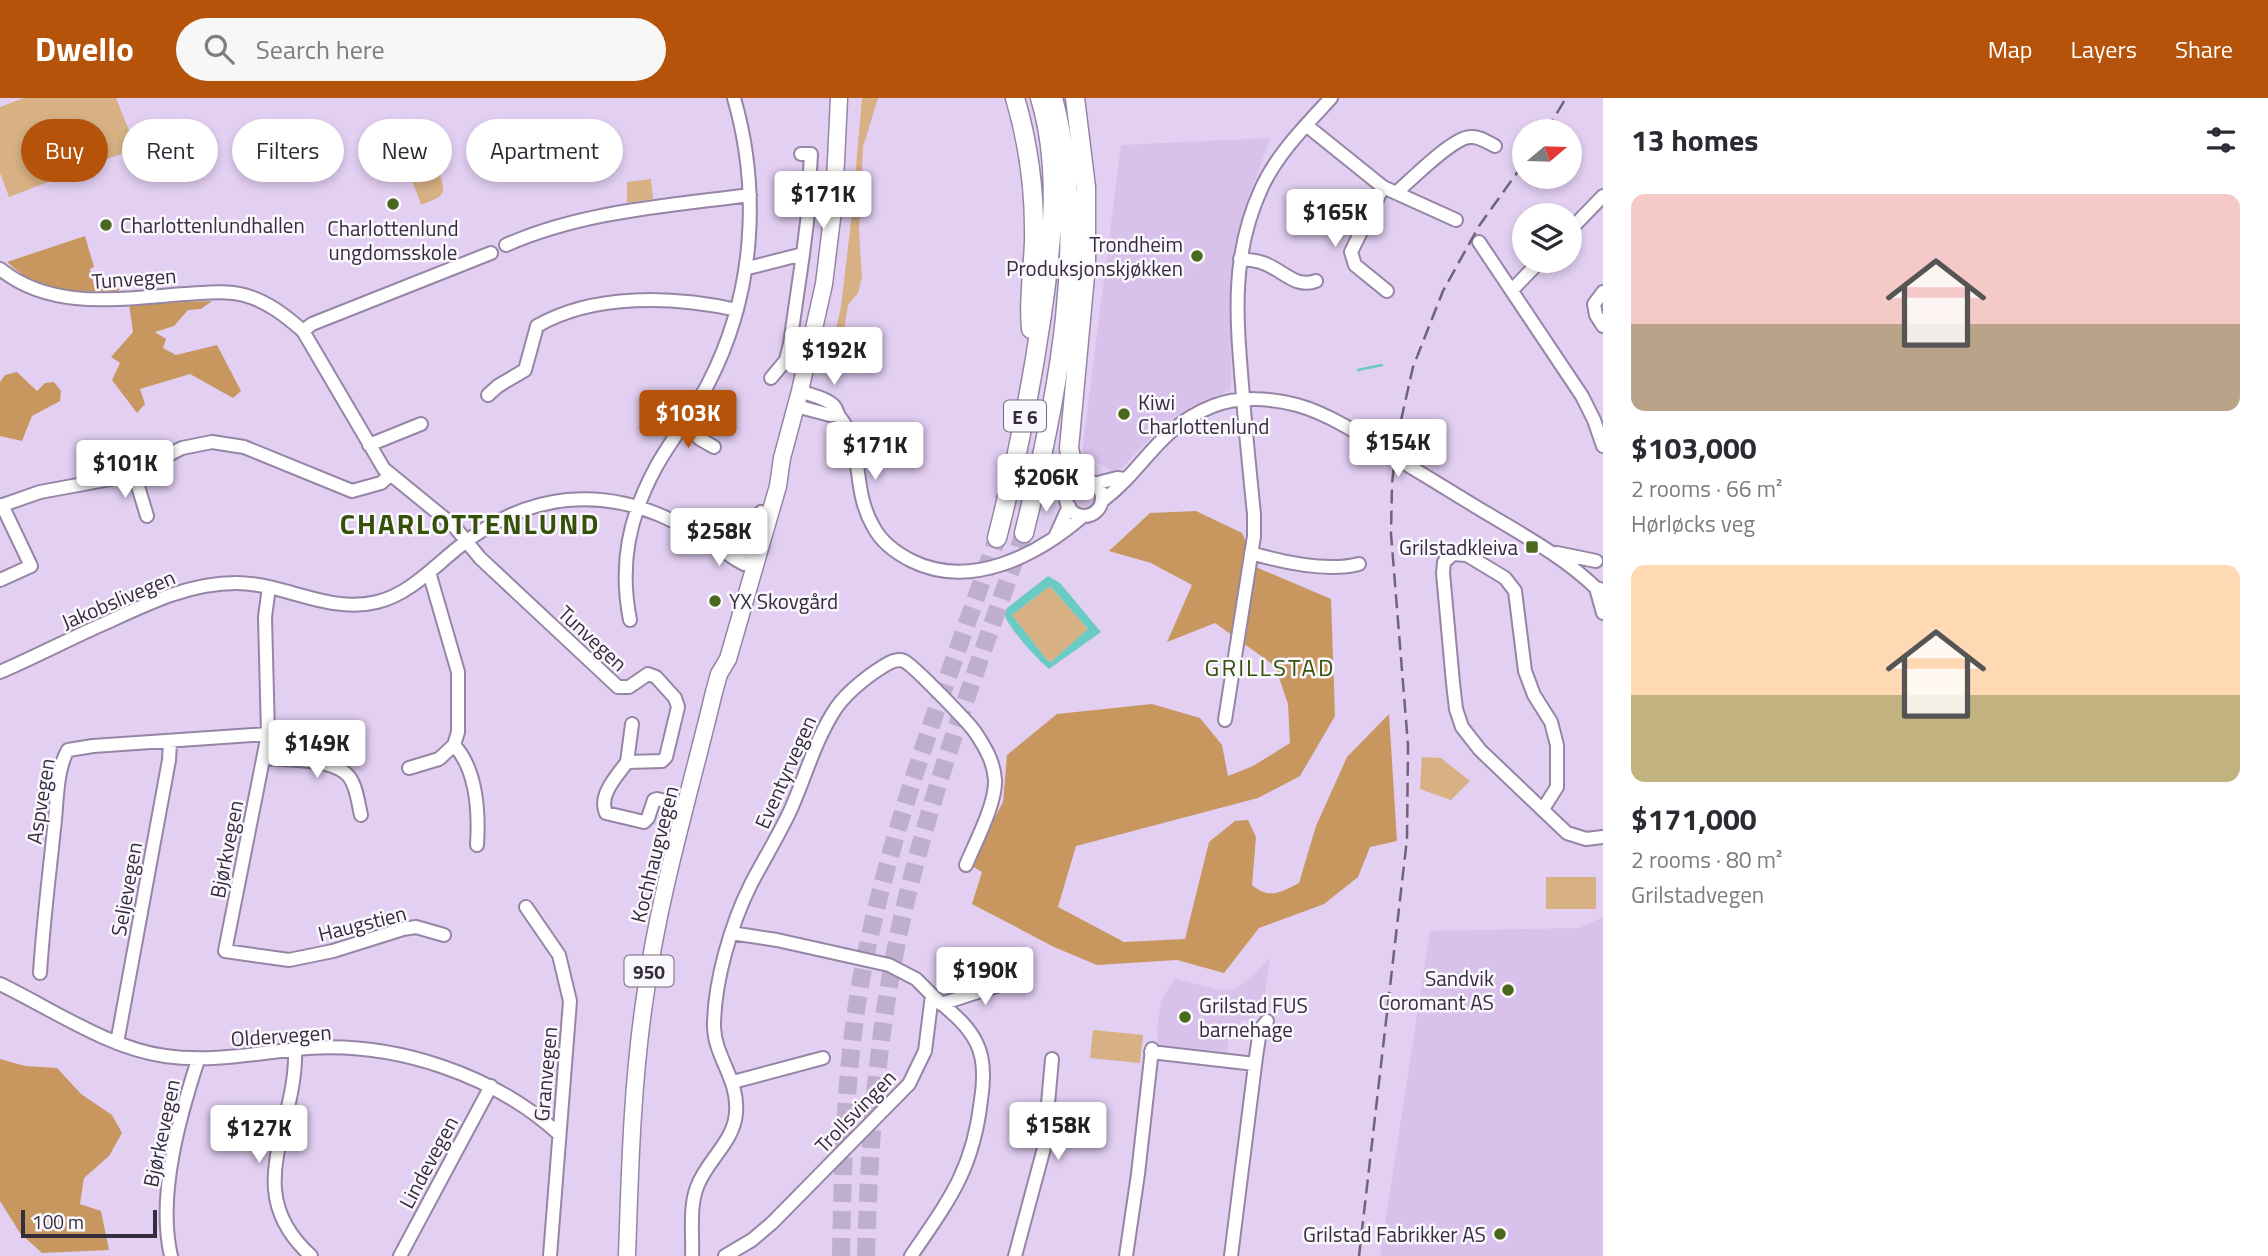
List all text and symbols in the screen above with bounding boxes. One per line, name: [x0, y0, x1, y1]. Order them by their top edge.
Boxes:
search box: [176, 18, 666, 81]
text: Dwello: [35, 24, 134, 74]
icon: search: [200, 30, 238, 68]
text: Search here: [256, 30, 385, 69]
text: Map: [1988, 31, 2033, 67]
text: Layers: [2071, 31, 2137, 67]
text: Share: [2175, 31, 2233, 67]
text: 13 homes: [1631, 117, 1758, 163]
chip: Buy: [21, 119, 108, 182]
chip: Rent: [122, 119, 218, 182]
chip: Filters: [232, 119, 344, 182]
chip: New: [358, 119, 452, 182]
chip: Apartment: [466, 119, 623, 182]
north arrow: [1512, 119, 1582, 189]
map controls: [1512, 119, 1582, 273]
icon: filters: [2202, 121, 2240, 159]
pin: $171K: [774, 172, 872, 231]
text: $171K: [790, 176, 856, 211]
pin: $165K: [1286, 190, 1384, 249]
text: $165K: [1302, 194, 1368, 229]
marker: Charlottenlund ungdomsskole: [385, 196, 401, 212]
button: layers: [1512, 203, 1582, 273]
place label: Charlottenlundhallen: [120, 209, 305, 241]
place label: Charlottenlund ungdomsskole: [327, 212, 459, 268]
marker: Charlottenlundhallen: [98, 217, 114, 233]
place label: Trondheim Produksjonskjøkken: [1006, 228, 1183, 284]
icon: home: [1873, 240, 1999, 366]
marker: Trondheim Produksjonskjøkken: [1189, 248, 1205, 264]
street label: Tunvegen: [91, 259, 177, 297]
pin: $192K: [785, 328, 883, 387]
text: $192K: [801, 332, 867, 367]
place label: Kiwi Charlottenlund: [1138, 386, 1269, 442]
pin: $103K: [639, 390, 737, 450]
text: $103K: [655, 395, 721, 430]
road number: E 6: [1004, 400, 1046, 432]
marker: Kiwi Charlottenlund: [1116, 406, 1132, 422]
pin: $154K: [1349, 420, 1447, 479]
pin: $171K: [826, 422, 924, 482]
text: $154K: [1365, 424, 1431, 459]
text: $103,000: [1631, 425, 1757, 471]
text: $171K: [842, 427, 908, 462]
pin: $101K: [76, 440, 174, 500]
text: $101K: [92, 445, 158, 480]
pin: $206K: [997, 454, 1095, 514]
text: $206K: [1013, 459, 1079, 494]
text: 2 rooms · 66 m²: [1631, 471, 1782, 506]
district label: CHARLOTTENLUND: [340, 502, 600, 545]
text: Hørløcks veg: [1631, 506, 1755, 541]
pin: $258K: [670, 508, 768, 568]
text: $258K: [686, 513, 752, 548]
place label: Grilstadkleiva: [1399, 531, 1518, 563]
marker: Grilstadkleiva: [1524, 539, 1540, 555]
street label: Jakobslivegen: [56, 561, 180, 637]
place label: YX Skovgård: [729, 585, 838, 617]
marker: YX Skovgård: [707, 593, 723, 609]
street label: Tunvegen: [551, 597, 635, 679]
icon: home: [1873, 611, 1999, 737]
district label: GRILLSTAD: [1205, 649, 1335, 685]
street label: Eventyrvegen: [746, 710, 824, 834]
pin: $149K: [268, 720, 366, 780]
text: $149K: [284, 725, 350, 760]
street label: Aspvegen: [17, 756, 63, 846]
street label: Kochhaugvegen: [622, 782, 686, 926]
text: $171,000: [1631, 796, 1757, 842]
street label: Bjørkvegen: [201, 797, 251, 901]
street label: Seljevegen: [102, 839, 150, 939]
text: 2 rooms · 80 m²: [1631, 842, 1782, 877]
text: Grilstadvegen: [1631, 877, 1764, 912]
street label: Haugstien: [314, 897, 410, 949]
pin: $190K: [936, 948, 1034, 1007]
text: $190K: [952, 952, 1018, 987]
road number: 950: [624, 956, 674, 986]
place label: Sandvik Coromant AS: [1379, 962, 1494, 1018]
marker: Sandvik Coromant AS: [1500, 982, 1516, 998]
place label: Grilstad FUS barnehage: [1199, 989, 1308, 1045]
marker: Grilstad FUS barnehage: [1177, 1009, 1193, 1025]
street label: Oldervegen: [230, 1016, 332, 1054]
street label: Granvegen: [525, 1025, 565, 1123]
street label: Trollsvingen: [807, 1062, 903, 1160]
street label: Bjørkevegen: [134, 1076, 188, 1190]
pin: $158K: [1009, 1102, 1107, 1162]
pin: $127K: [210, 1105, 308, 1165]
text: $158K: [1025, 1107, 1091, 1142]
text: $127K: [226, 1110, 292, 1145]
street label: Lindevegen: [390, 1110, 466, 1214]
scale bar: [21, 1207, 158, 1239]
text: 100 m: [32, 1207, 84, 1236]
place label: Grilstad Fabrikker AS: [1303, 1218, 1486, 1250]
marker: Grilstad Fabrikker AS: [1492, 1226, 1508, 1242]

